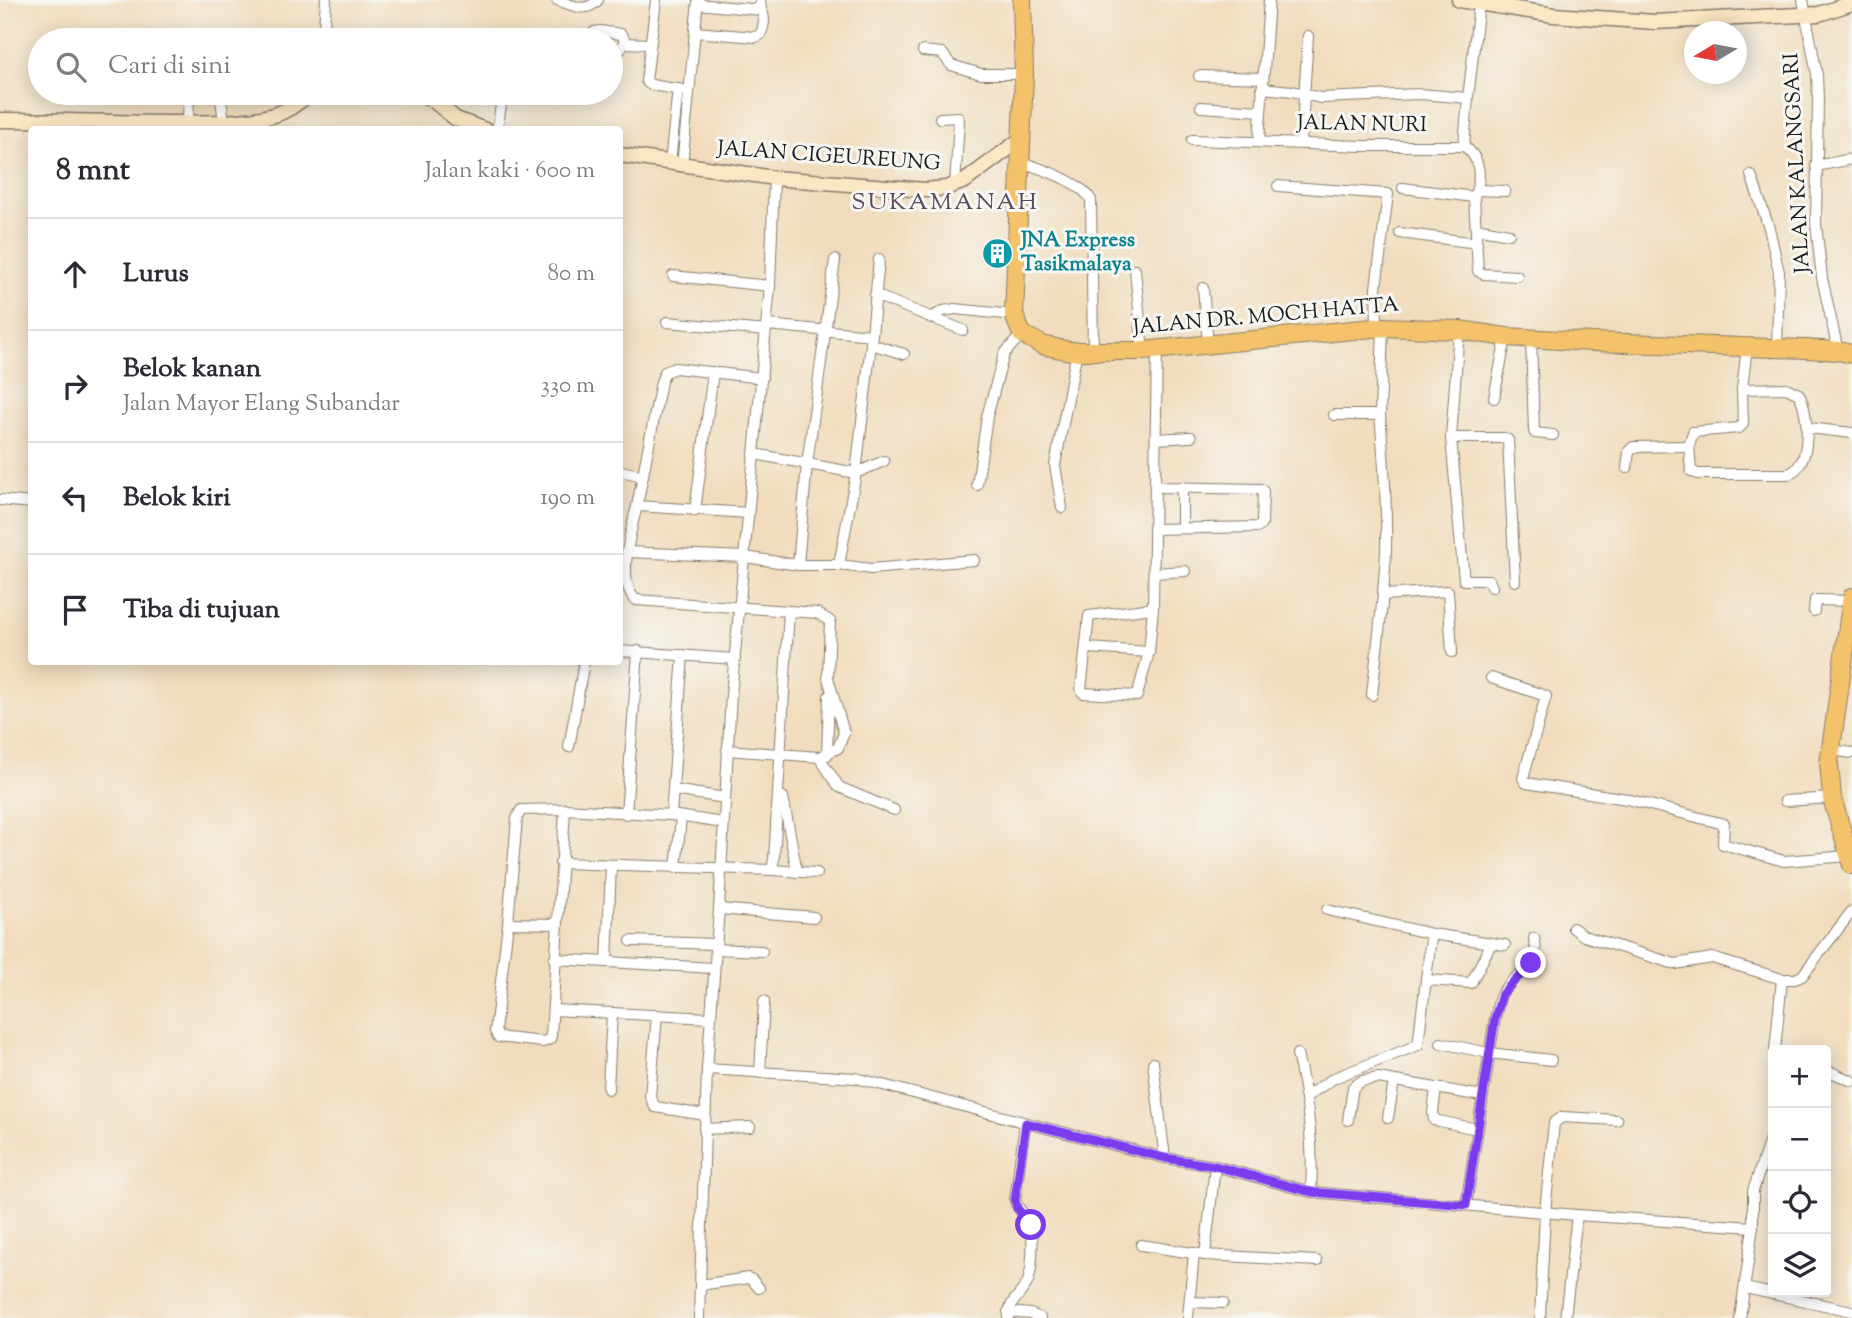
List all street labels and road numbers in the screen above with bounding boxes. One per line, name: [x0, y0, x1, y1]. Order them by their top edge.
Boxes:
street label: JALAN KALANGSARI: [1777, 52, 1819, 275]
street label: JALAN NURI: [1296, 109, 1427, 141]
street label: JALAN CIGEUREUNG: [715, 134, 942, 180]
street label: JALAN DR. MOCH HATTA: [1131, 290, 1400, 344]

